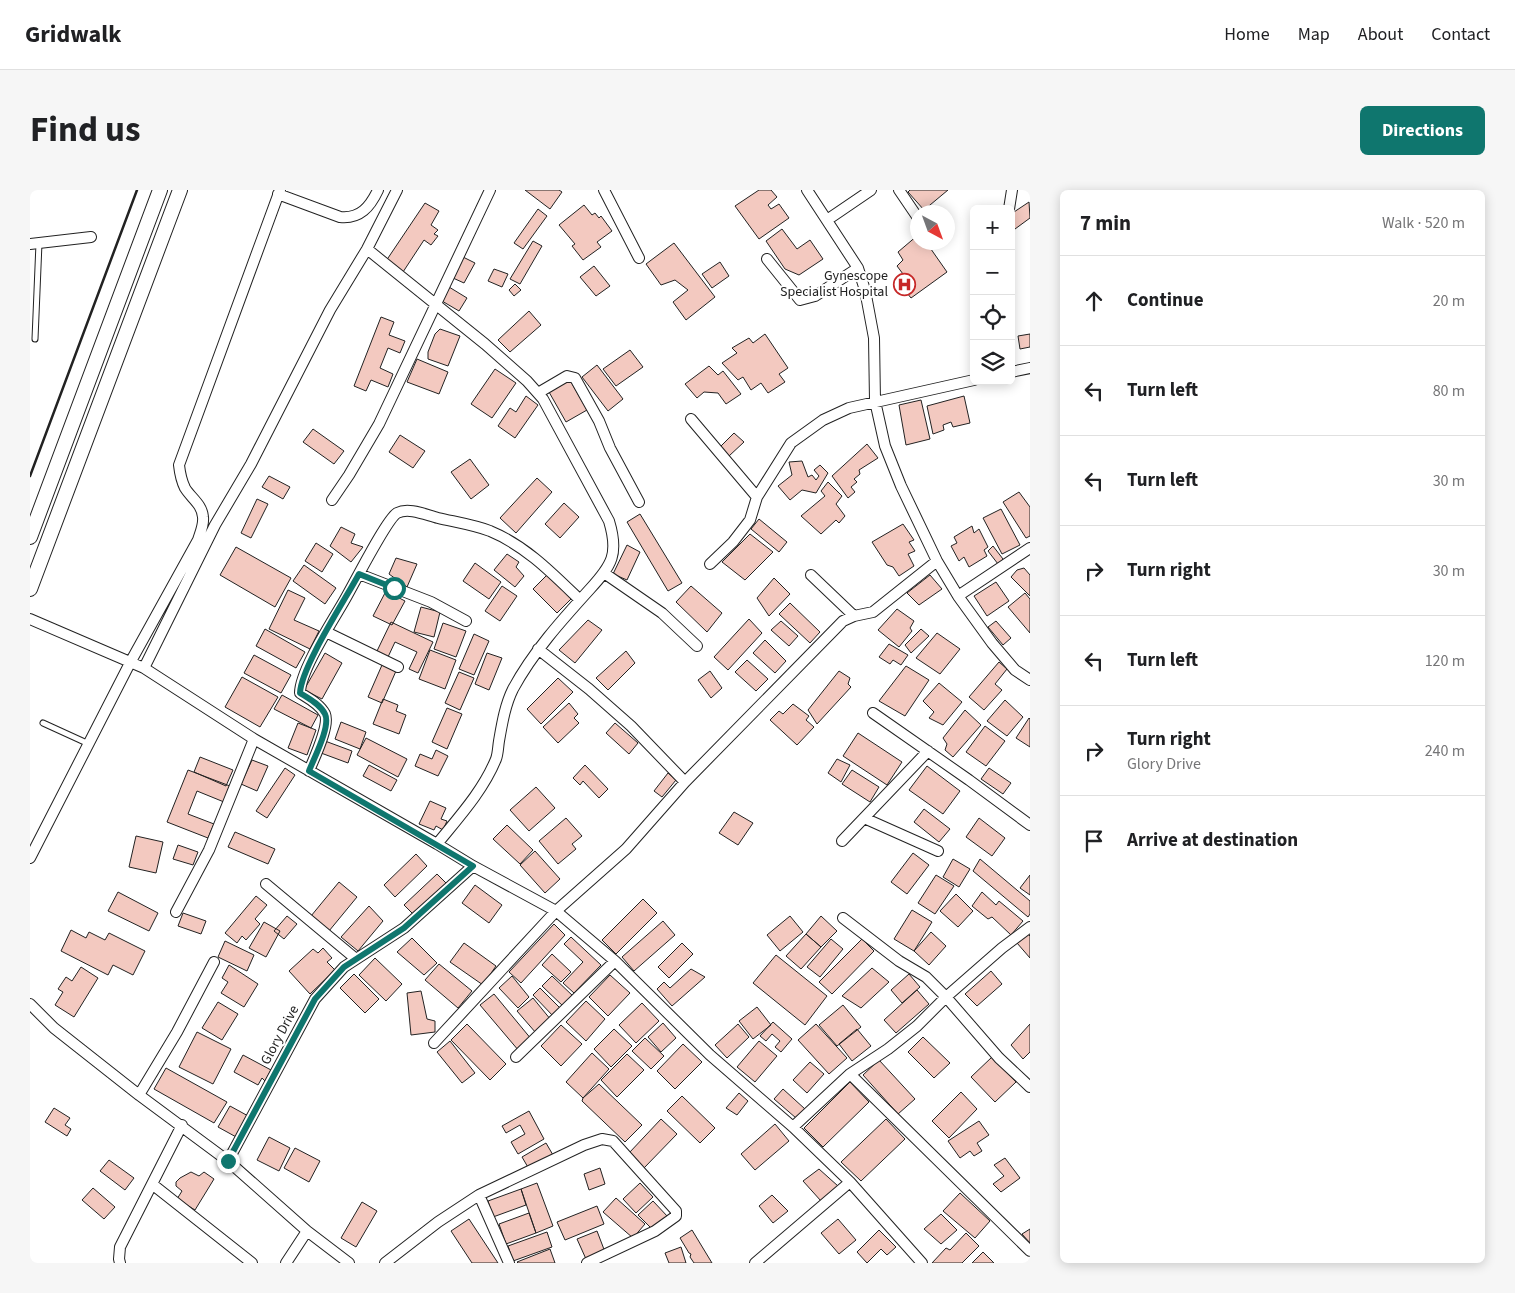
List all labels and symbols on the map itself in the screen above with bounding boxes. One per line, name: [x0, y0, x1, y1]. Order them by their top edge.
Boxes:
north arrow: [910, 205, 955, 250]
place label: Gynescope Specialist Hospital: [780, 266, 888, 302]
hospital icon: Gynescope Specialist Hospital: [892, 272, 916, 296]
route start: [383, 577, 406, 600]
street label: Glory Drive: [256, 1002, 304, 1068]
route end: [217, 1150, 240, 1173]

